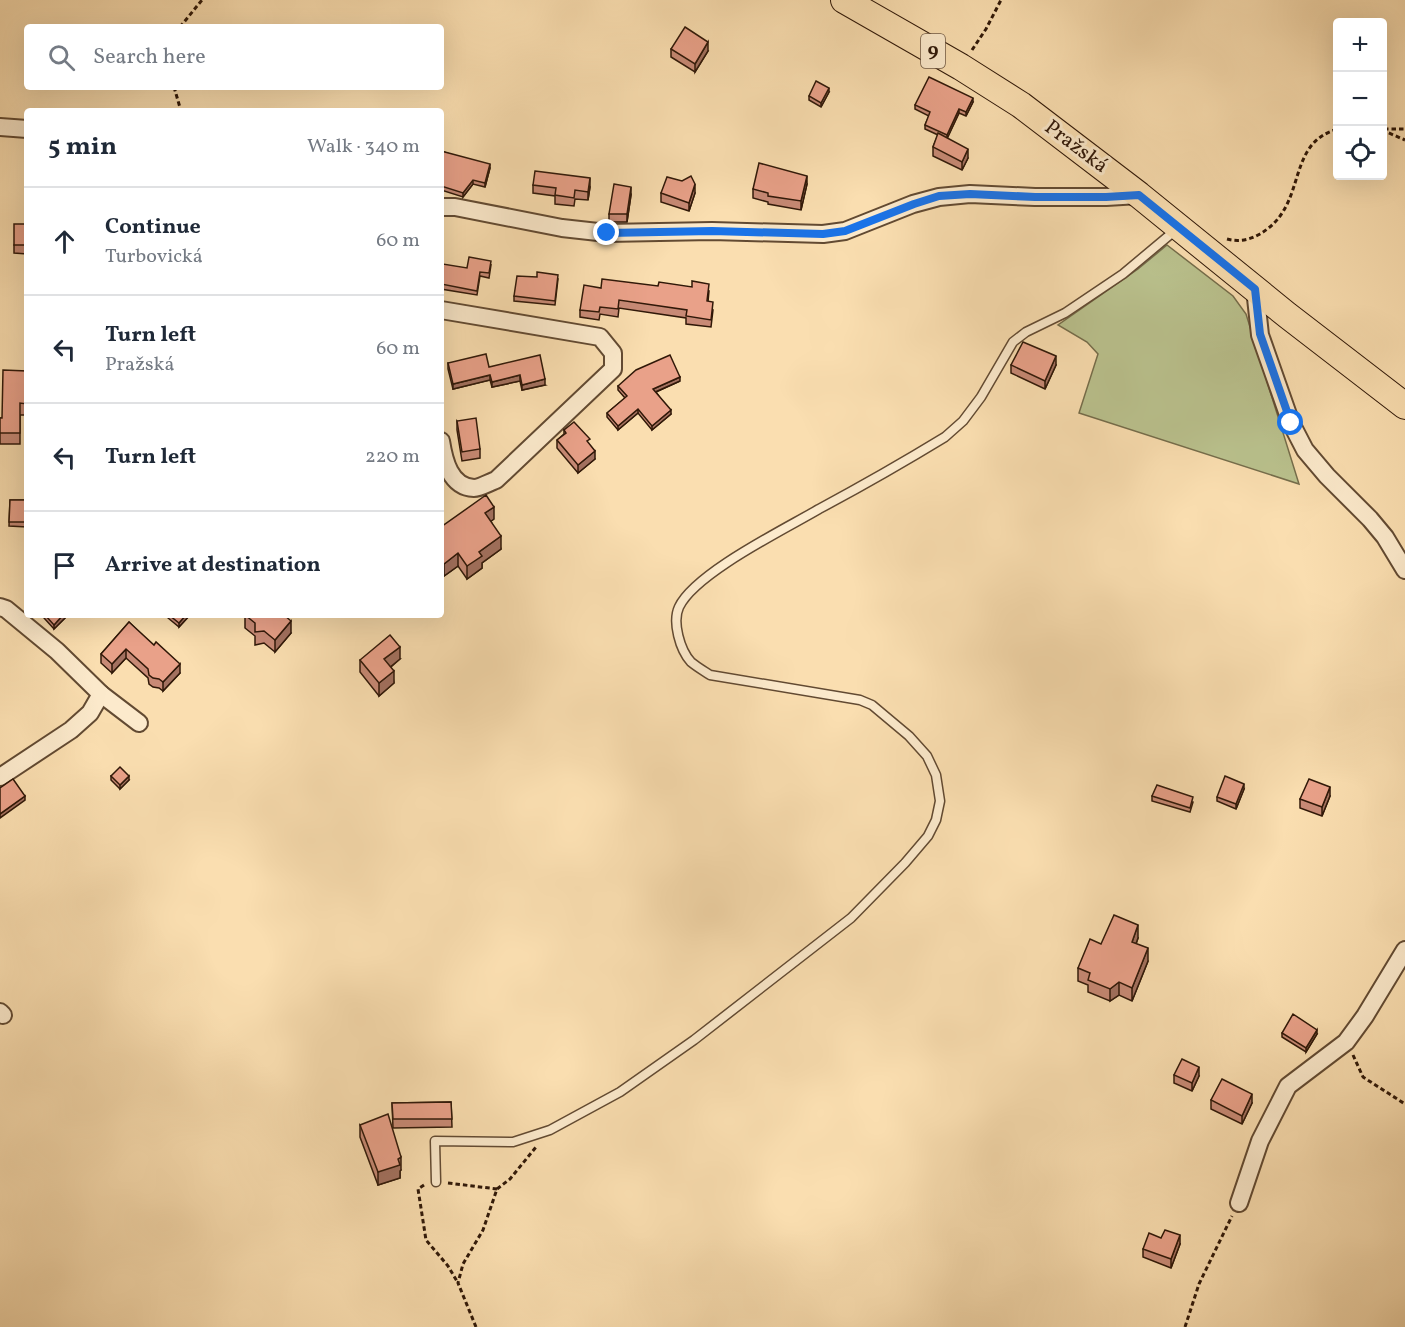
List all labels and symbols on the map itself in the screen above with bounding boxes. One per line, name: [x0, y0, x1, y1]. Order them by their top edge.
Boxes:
road number: 9: [921, 34, 945, 68]
street label: Pražská: [1038, 113, 1114, 181]
route end: [593, 219, 619, 245]
route start: [1277, 409, 1303, 435]

